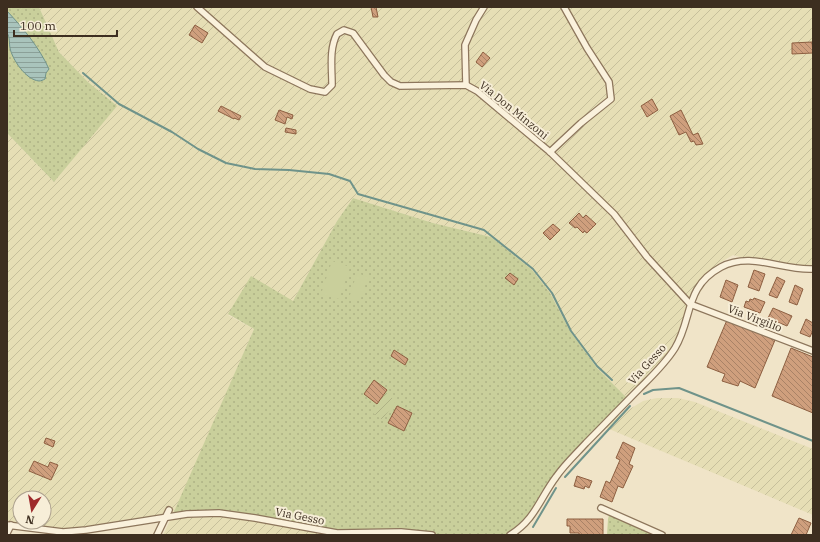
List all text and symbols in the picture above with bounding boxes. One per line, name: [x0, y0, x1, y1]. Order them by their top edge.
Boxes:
scale bar: [14, 12, 117, 38]
text: 100 m: [20, 18, 56, 33]
street label: Via Don Minzoni: [477, 78, 552, 142]
street label: Via Virgilio: [726, 301, 784, 335]
street label: Via Gesso: [625, 341, 669, 387]
north arrow: [12, 490, 52, 530]
street label: Via Gesso: [274, 504, 326, 528]
text: N: [24, 512, 36, 528]

